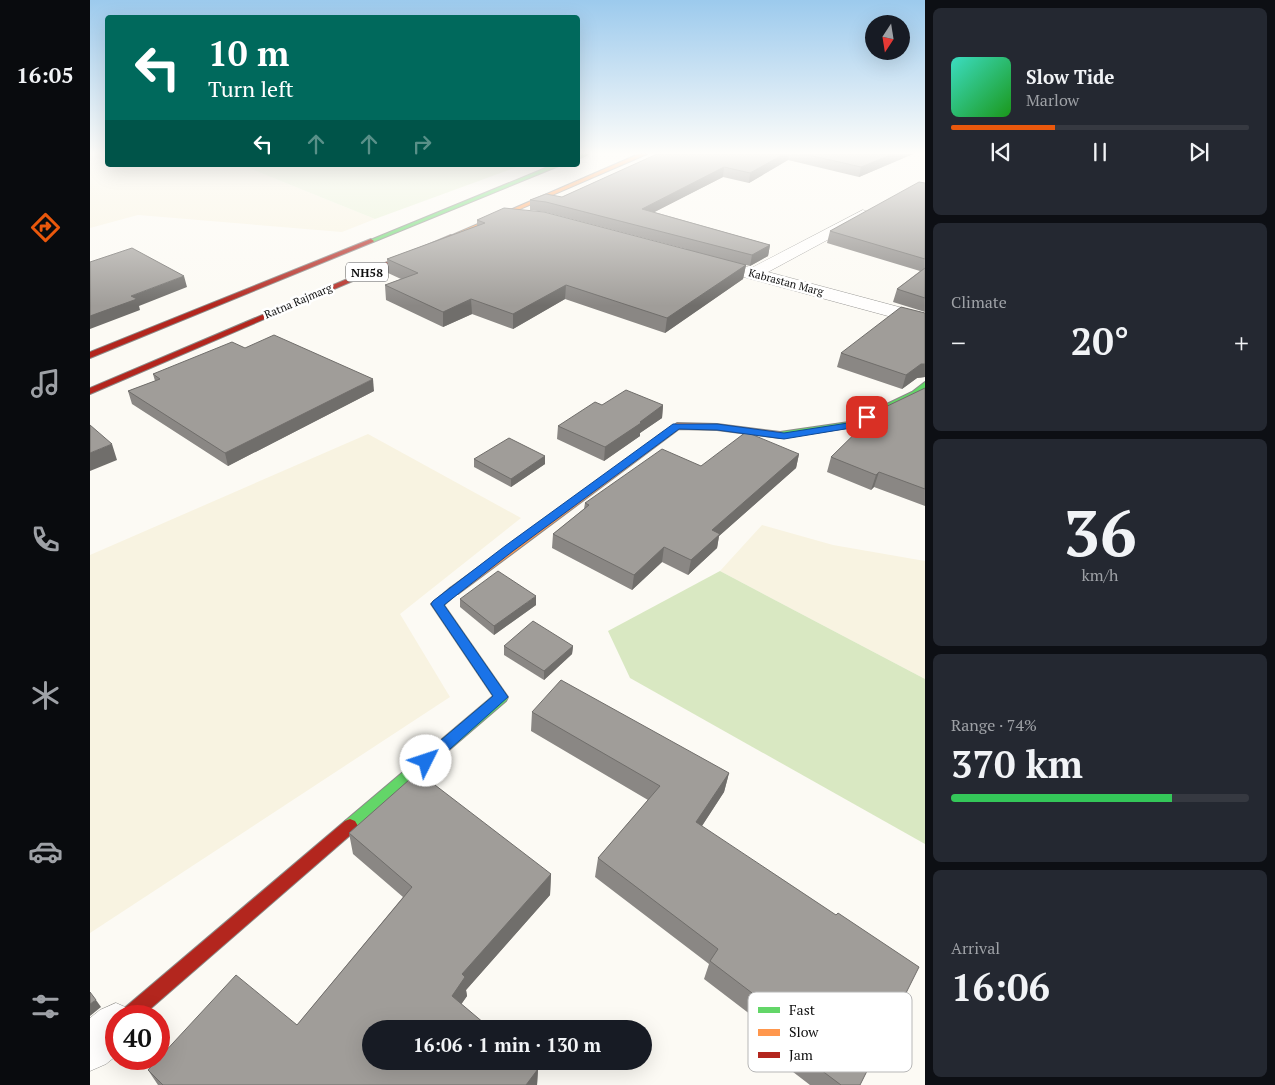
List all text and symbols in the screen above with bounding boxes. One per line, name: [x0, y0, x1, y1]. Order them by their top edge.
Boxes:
north arrow: [865, 15, 910, 60]
map controls: [865, 15, 910, 60]
text: 10 m: [208, 30, 289, 76]
icon: left: [125, 35, 190, 100]
text: 16:05: [16, 60, 74, 89]
text: Slow Tide: [1026, 64, 1115, 89]
text: Turn left: [208, 74, 294, 103]
text: Marlow: [1026, 89, 1079, 111]
icon: left: [249, 130, 277, 158]
icon: ahead: [302, 130, 330, 158]
icon: ahead: [355, 130, 383, 158]
icon: right: [408, 130, 436, 158]
icon: previous: [987, 138, 1015, 166]
icon: pause: [1086, 138, 1114, 166]
icon: next: [1185, 138, 1213, 166]
icon: directions: [28, 210, 63, 245]
road number: NH58: [346, 262, 388, 282]
street label: Kabrastan Marg: [747, 265, 825, 299]
street label: Ratna Rajmarg: [262, 280, 334, 322]
text: Climate: [951, 291, 1007, 313]
text: 20°: [1071, 316, 1129, 366]
text: −: [951, 324, 966, 361]
text: +: [1234, 324, 1249, 361]
icon: music: [28, 366, 63, 401]
pin: [846, 396, 888, 438]
icon: arrive: [853, 403, 881, 431]
text: 36: [1063, 488, 1137, 575]
icon: phone: [28, 522, 63, 557]
text: km/h: [1082, 564, 1118, 586]
icon: climate: [28, 678, 63, 713]
text: Range · 74%: [951, 714, 1037, 736]
position arrow: [399, 734, 451, 786]
text: 370 km: [951, 739, 1083, 789]
icon: car: [28, 834, 63, 869]
text: Arrival: [951, 937, 1000, 959]
text: 16:06: [951, 962, 1050, 1012]
icon: filters: [28, 989, 63, 1024]
legend: [748, 992, 912, 1072]
text: Fast: [789, 1000, 816, 1019]
speed limit sign: 40: [105, 1005, 170, 1070]
text: Slow: [789, 1022, 819, 1041]
text: 16:06 · 1 min · 130 m: [413, 1032, 601, 1057]
text: Jam: [789, 1045, 813, 1064]

